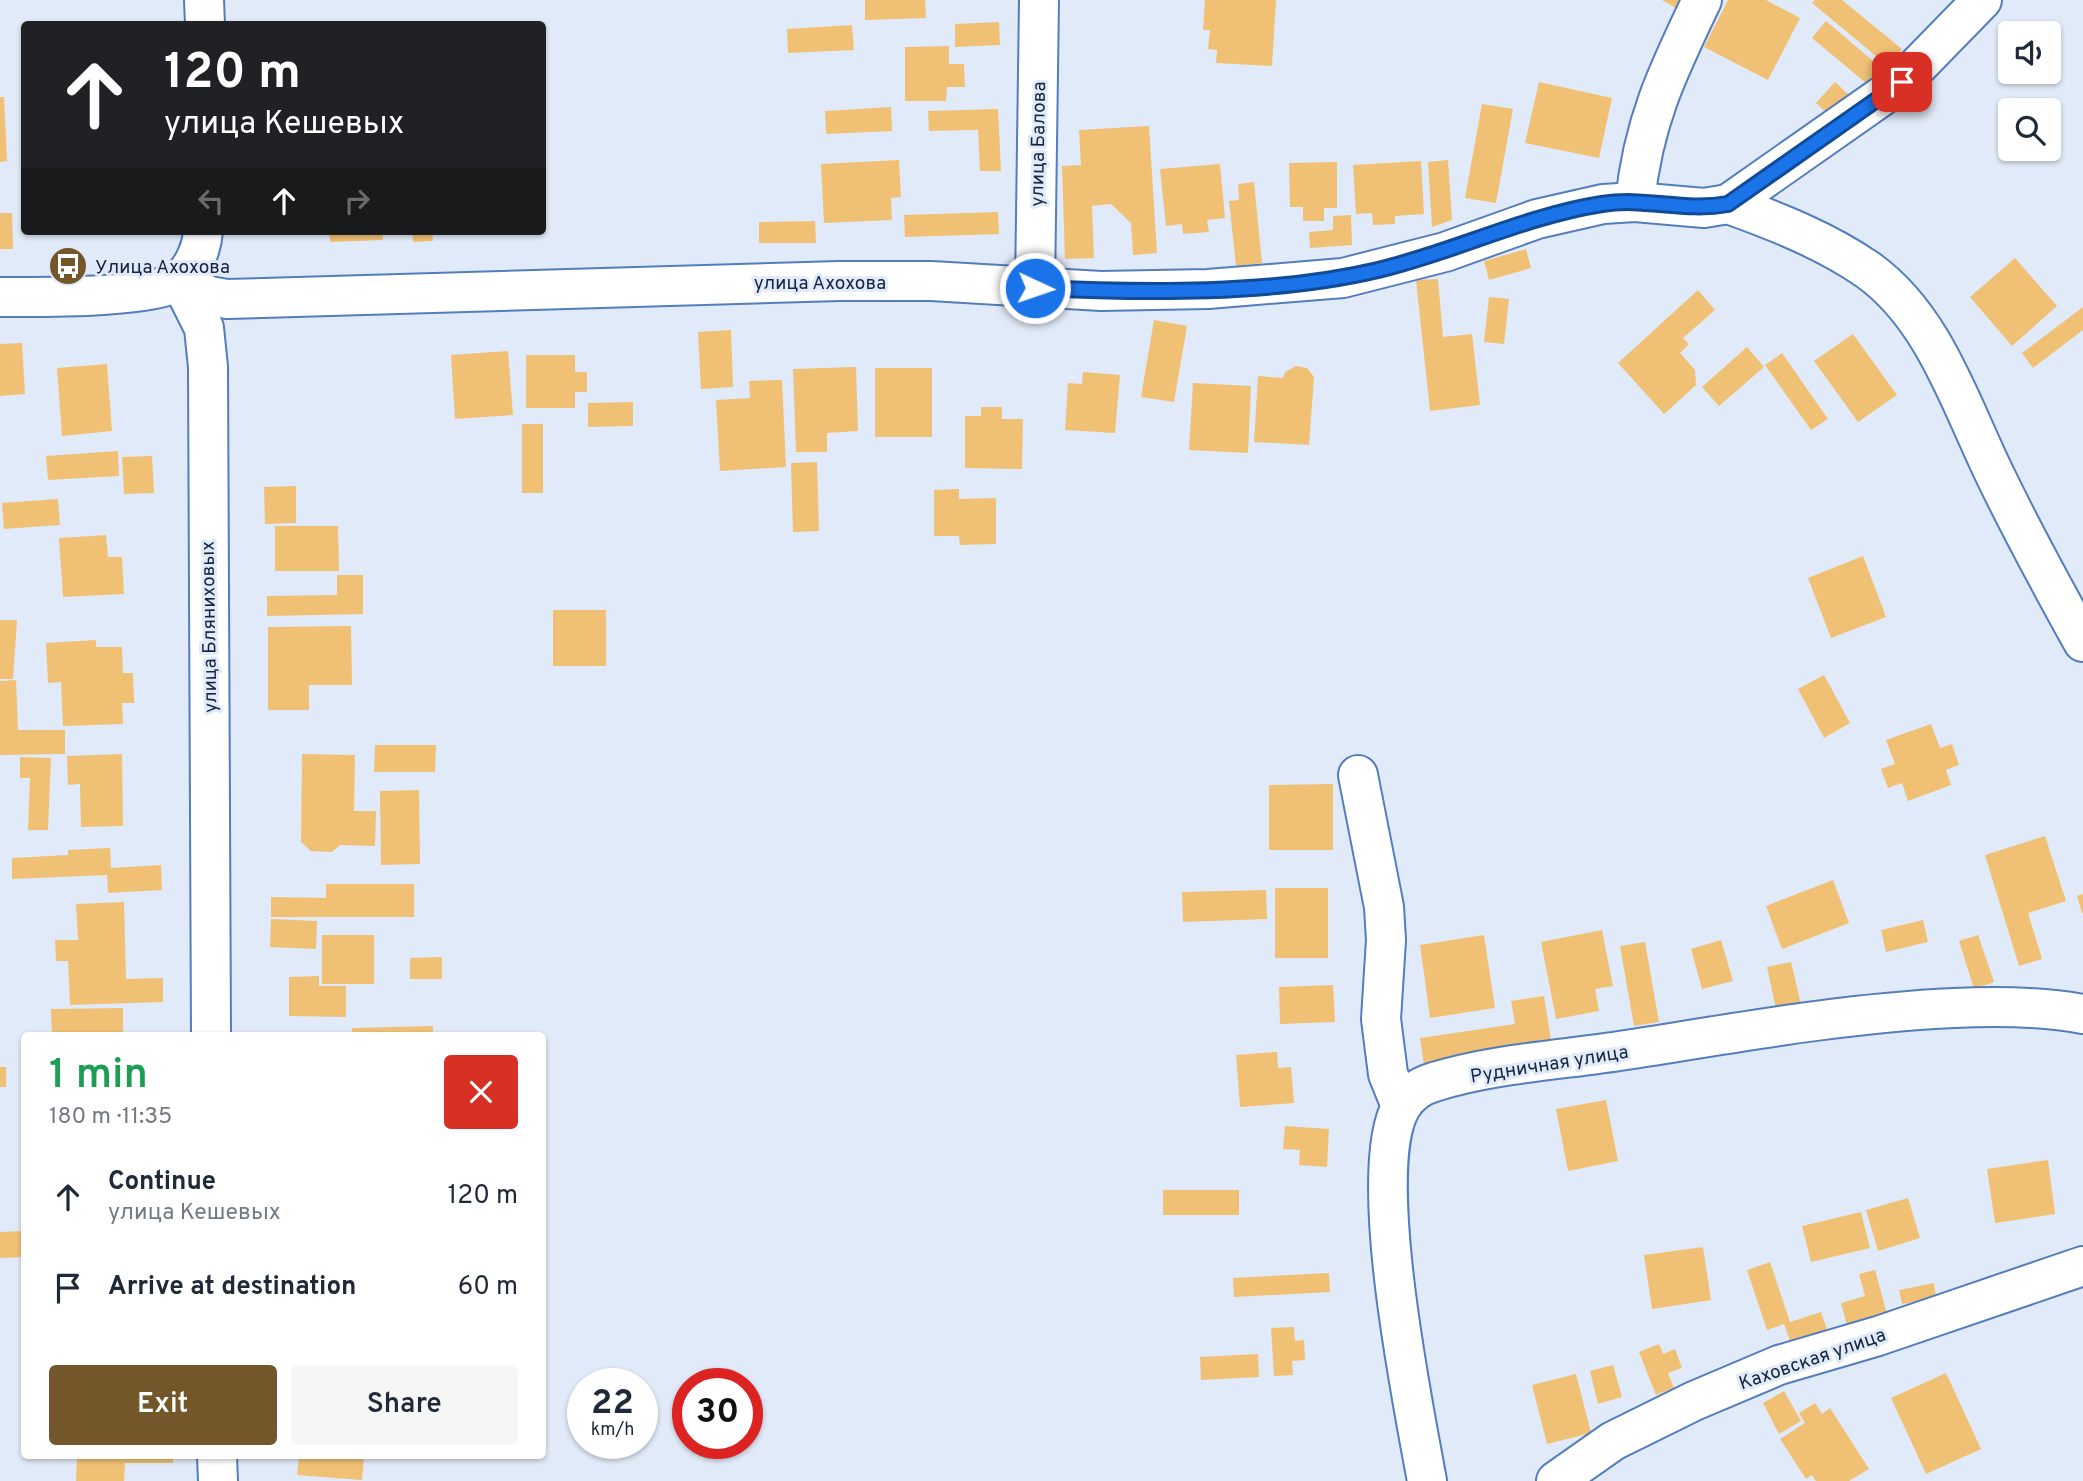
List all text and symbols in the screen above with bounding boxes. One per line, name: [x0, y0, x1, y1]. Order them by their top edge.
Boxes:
map controls: [1998, 21, 2061, 161]
button: sound: [1998, 21, 2061, 84]
text: 120 m: [164, 44, 301, 106]
icon: ahead: [49, 49, 140, 140]
pin: [1872, 52, 1932, 112]
icon: arrive: [1883, 63, 1921, 101]
street label: улица Балова: [1026, 81, 1052, 207]
button: search: [1998, 98, 2061, 161]
text: улица Кешевых: [164, 105, 404, 145]
icon: left: [192, 182, 230, 220]
icon: ahead: [265, 182, 303, 220]
icon: right: [338, 182, 376, 220]
bus stop icon: Улица Ахохова: [47, 245, 89, 287]
position arrow: [998, 251, 1072, 325]
place label: Улица Ахохова: [95, 256, 230, 280]
street label: улица Ахохова: [754, 272, 886, 296]
street label: улица Бляниховых: [196, 541, 223, 713]
street label: Рудничная улица: [1469, 1041, 1630, 1089]
text: 1 min: [49, 1050, 148, 1103]
button: close: [444, 1055, 518, 1129]
text: 180 m · 11:35: [49, 1103, 172, 1132]
text: Continue: [108, 1166, 216, 1199]
icon: ahead: [49, 1178, 87, 1216]
text: 120 m: [448, 1180, 518, 1213]
text: улица Кешевых: [108, 1199, 281, 1228]
icon: arrive: [49, 1269, 87, 1307]
text: Arrive at destination: [108, 1271, 356, 1304]
text: 60 m: [458, 1271, 518, 1304]
street label: Каховская улица: [1736, 1324, 1889, 1396]
button: Exit: [49, 1365, 277, 1445]
button: Share: [291, 1365, 518, 1445]
speed limit sign: 30: [672, 1368, 763, 1459]
text: 22: [591, 1382, 634, 1426]
text: km/h: [591, 1419, 634, 1442]

